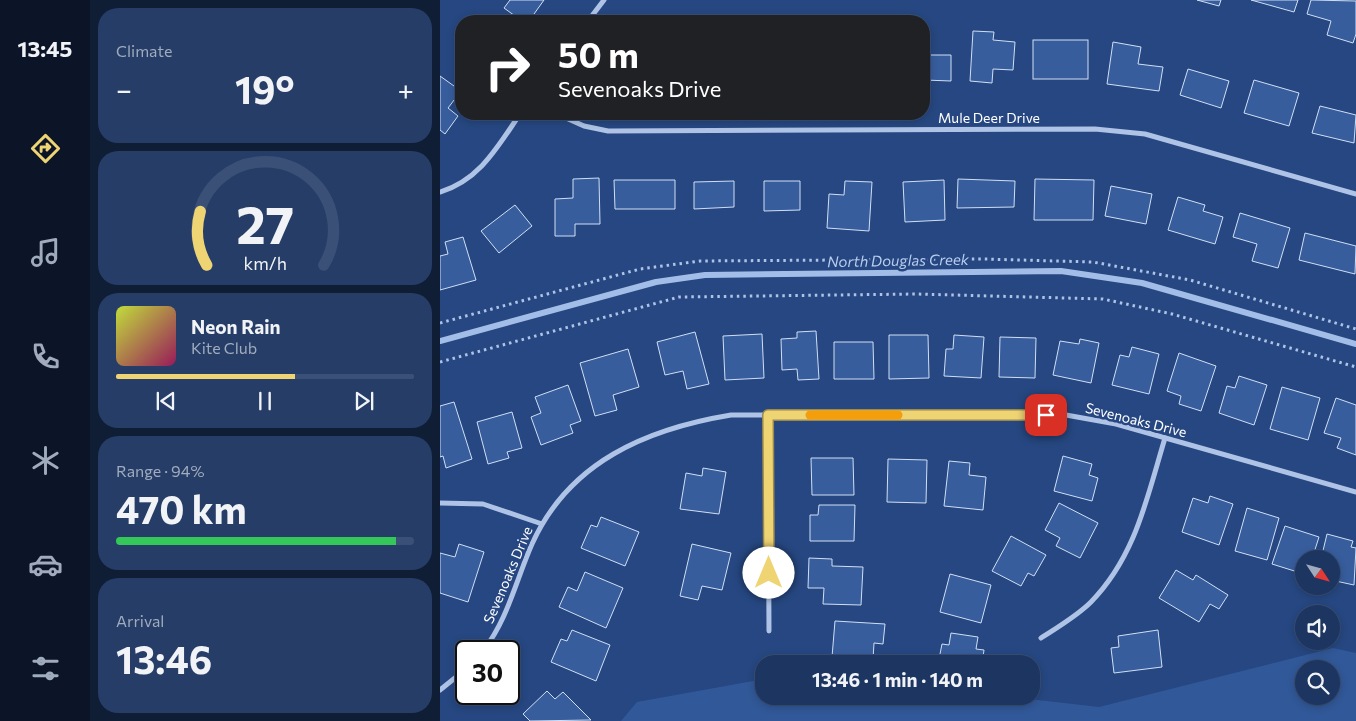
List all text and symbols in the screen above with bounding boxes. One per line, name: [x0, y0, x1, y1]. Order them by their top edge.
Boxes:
text: 50 m: [558, 32, 639, 75]
text: 13:45: [18, 35, 72, 62]
icon: right: [475, 35, 540, 100]
text: Climate: [116, 41, 172, 60]
text: 19°: [235, 65, 295, 112]
text: −: [116, 72, 132, 106]
text: +: [398, 72, 414, 106]
text: Sevenoaks Drive: [558, 75, 721, 102]
street label: Mule Deer Drive: [938, 109, 1040, 126]
icon: directions: [28, 131, 63, 166]
text: 27: [236, 191, 294, 255]
icon: music: [28, 235, 63, 270]
water label: North Douglas Creek: [827, 250, 970, 270]
text: km/h: [243, 252, 287, 274]
text: Neon Rain: [191, 315, 281, 338]
text: Kite Club: [191, 338, 257, 357]
icon: phone: [28, 339, 63, 374]
icon: previous: [152, 387, 180, 415]
icon: pause: [251, 387, 279, 415]
icon: next: [350, 387, 378, 415]
pin: [1025, 394, 1067, 436]
street label: Sevenoaks Drive: [1084, 399, 1189, 440]
icon: arrive: [1032, 401, 1060, 429]
icon: climate: [28, 443, 63, 478]
text: Range · 94%: [116, 461, 204, 480]
text: 470 km: [116, 485, 247, 532]
street label: Sevenoaks Drive: [479, 524, 536, 626]
position arrow: [742, 546, 794, 598]
icon: car: [28, 547, 63, 582]
north arrow: [1295, 550, 1340, 595]
map controls: [1295, 550, 1340, 705]
button: sound: [1295, 605, 1340, 650]
text: Arrival: [116, 611, 164, 630]
text: 13:46: [116, 635, 212, 682]
speed limit sign: 30: [455, 640, 520, 705]
icon: filters: [28, 651, 63, 686]
button: search: [1295, 660, 1340, 705]
text: 13:46 · 1 min · 140 m: [812, 668, 983, 691]

